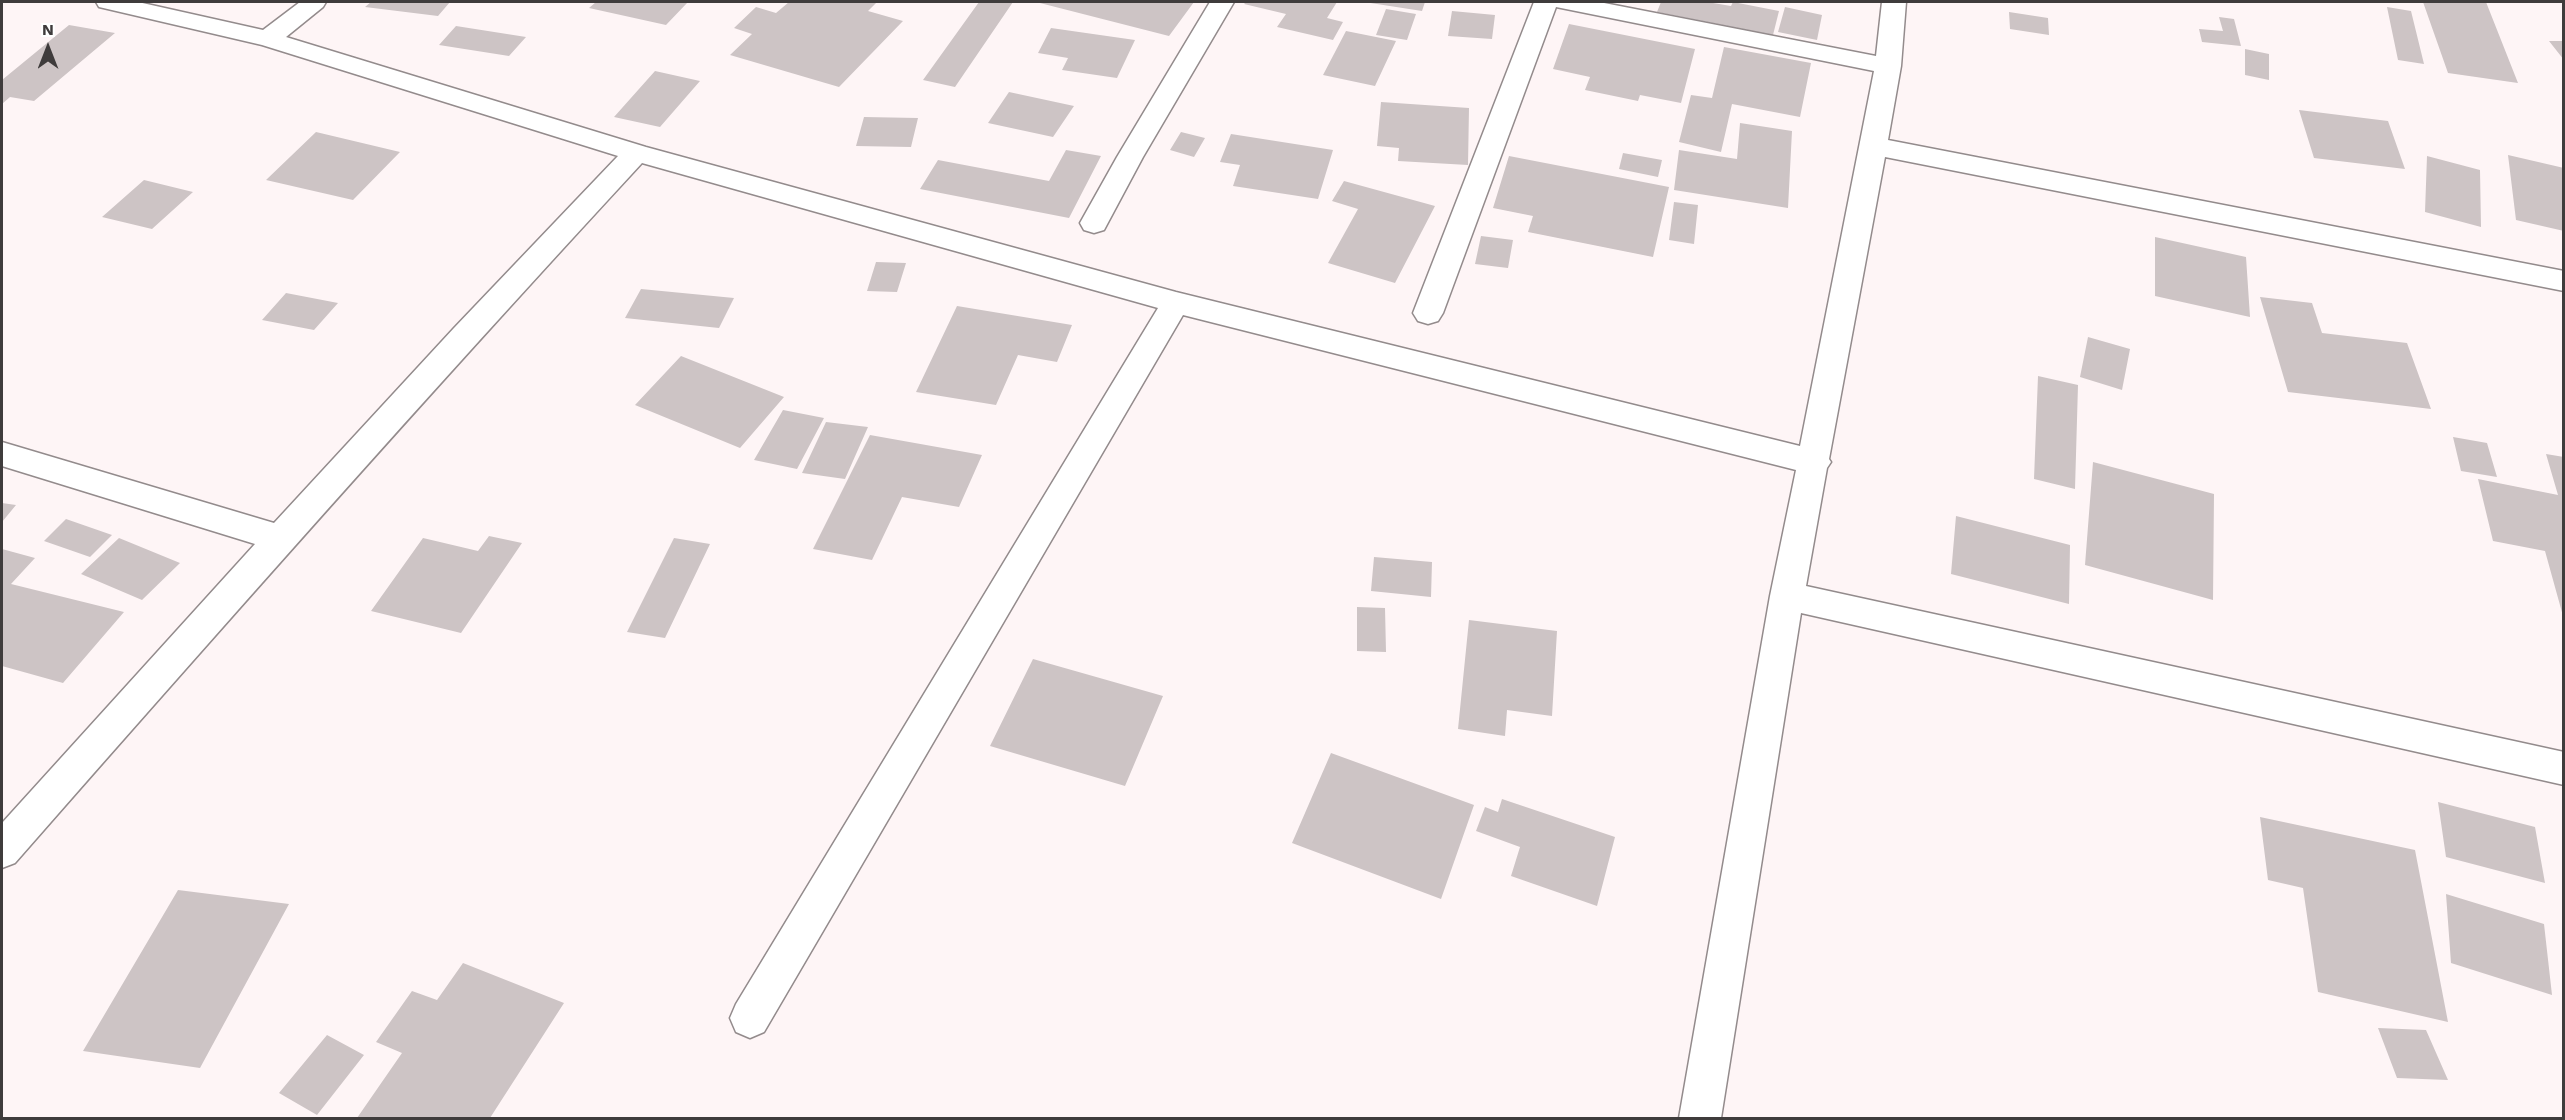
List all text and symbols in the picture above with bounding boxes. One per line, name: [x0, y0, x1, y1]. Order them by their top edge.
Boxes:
north arrow: [18, 18, 78, 78]
text: N: [42, 20, 54, 39]

